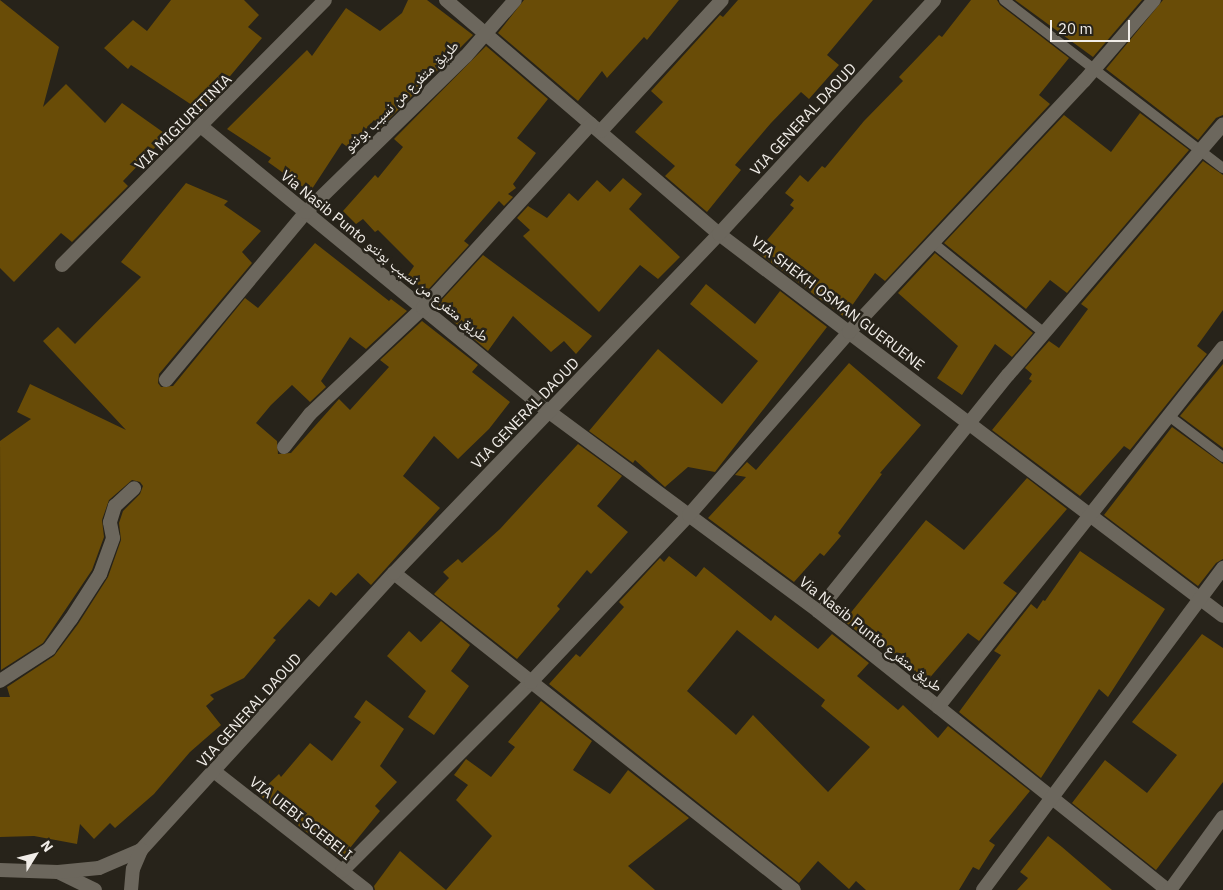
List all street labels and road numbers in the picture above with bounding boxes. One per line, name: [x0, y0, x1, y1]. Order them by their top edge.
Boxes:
street label: طريق متفرع من نسيب بونتو: [340, 36, 462, 156]
street label: VIA GENERAL DAOUD: [746, 59, 860, 179]
street label: VIA MIGIURITINIA: [131, 70, 235, 174]
street label: Via Nasib Punto طريق متفرع من نسيب بونتو: [277, 166, 493, 346]
street label: VIA SHEKH OSMAN GUERUENE: [748, 232, 928, 374]
street label: VIA GENERAL DAOUD: [467, 354, 583, 472]
street label: Via Nasib Punto طريق متفرع: [796, 572, 946, 696]
street label: VIA GENERAL DAOUD: [193, 649, 305, 771]
street label: VIA UEBI SCEBELI: [246, 772, 356, 864]

